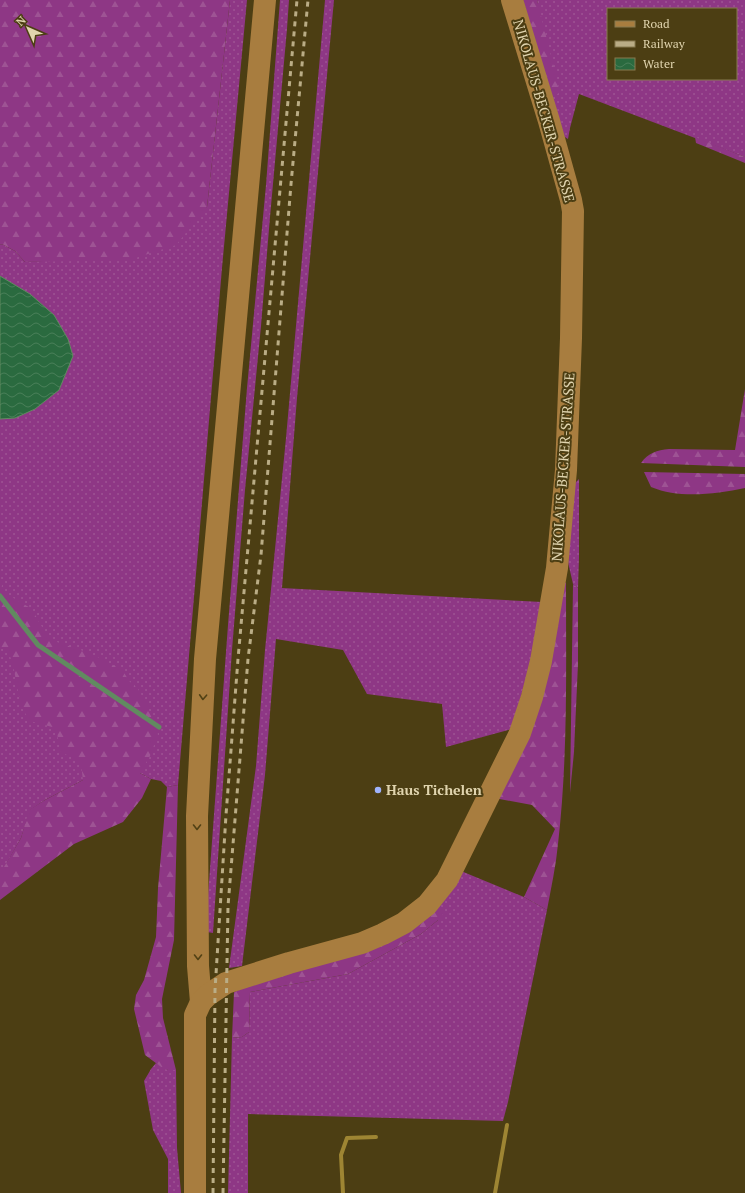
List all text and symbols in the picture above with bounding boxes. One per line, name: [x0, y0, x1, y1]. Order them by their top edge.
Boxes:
north arrow: [8, 8, 48, 48]
legend: [607, 8, 737, 80]
text: N: [13, 13, 29, 29]
text: Road: [643, 16, 670, 31]
street label: NIKOLAUS-BECKER-STRASSE: [509, 17, 580, 205]
text: Railway: [643, 36, 686, 51]
text: Water: [643, 56, 675, 71]
street label: NIKOLAUS-BECKER-STRASSE: [546, 372, 579, 562]
one-way arrow: [199, 694, 207, 700]
place label: Haus Tichelen: [386, 780, 482, 799]
marker: Haus Tichelen: [373, 785, 383, 795]
one-way arrow: [193, 824, 201, 830]
one-way arrow: [194, 954, 202, 960]

